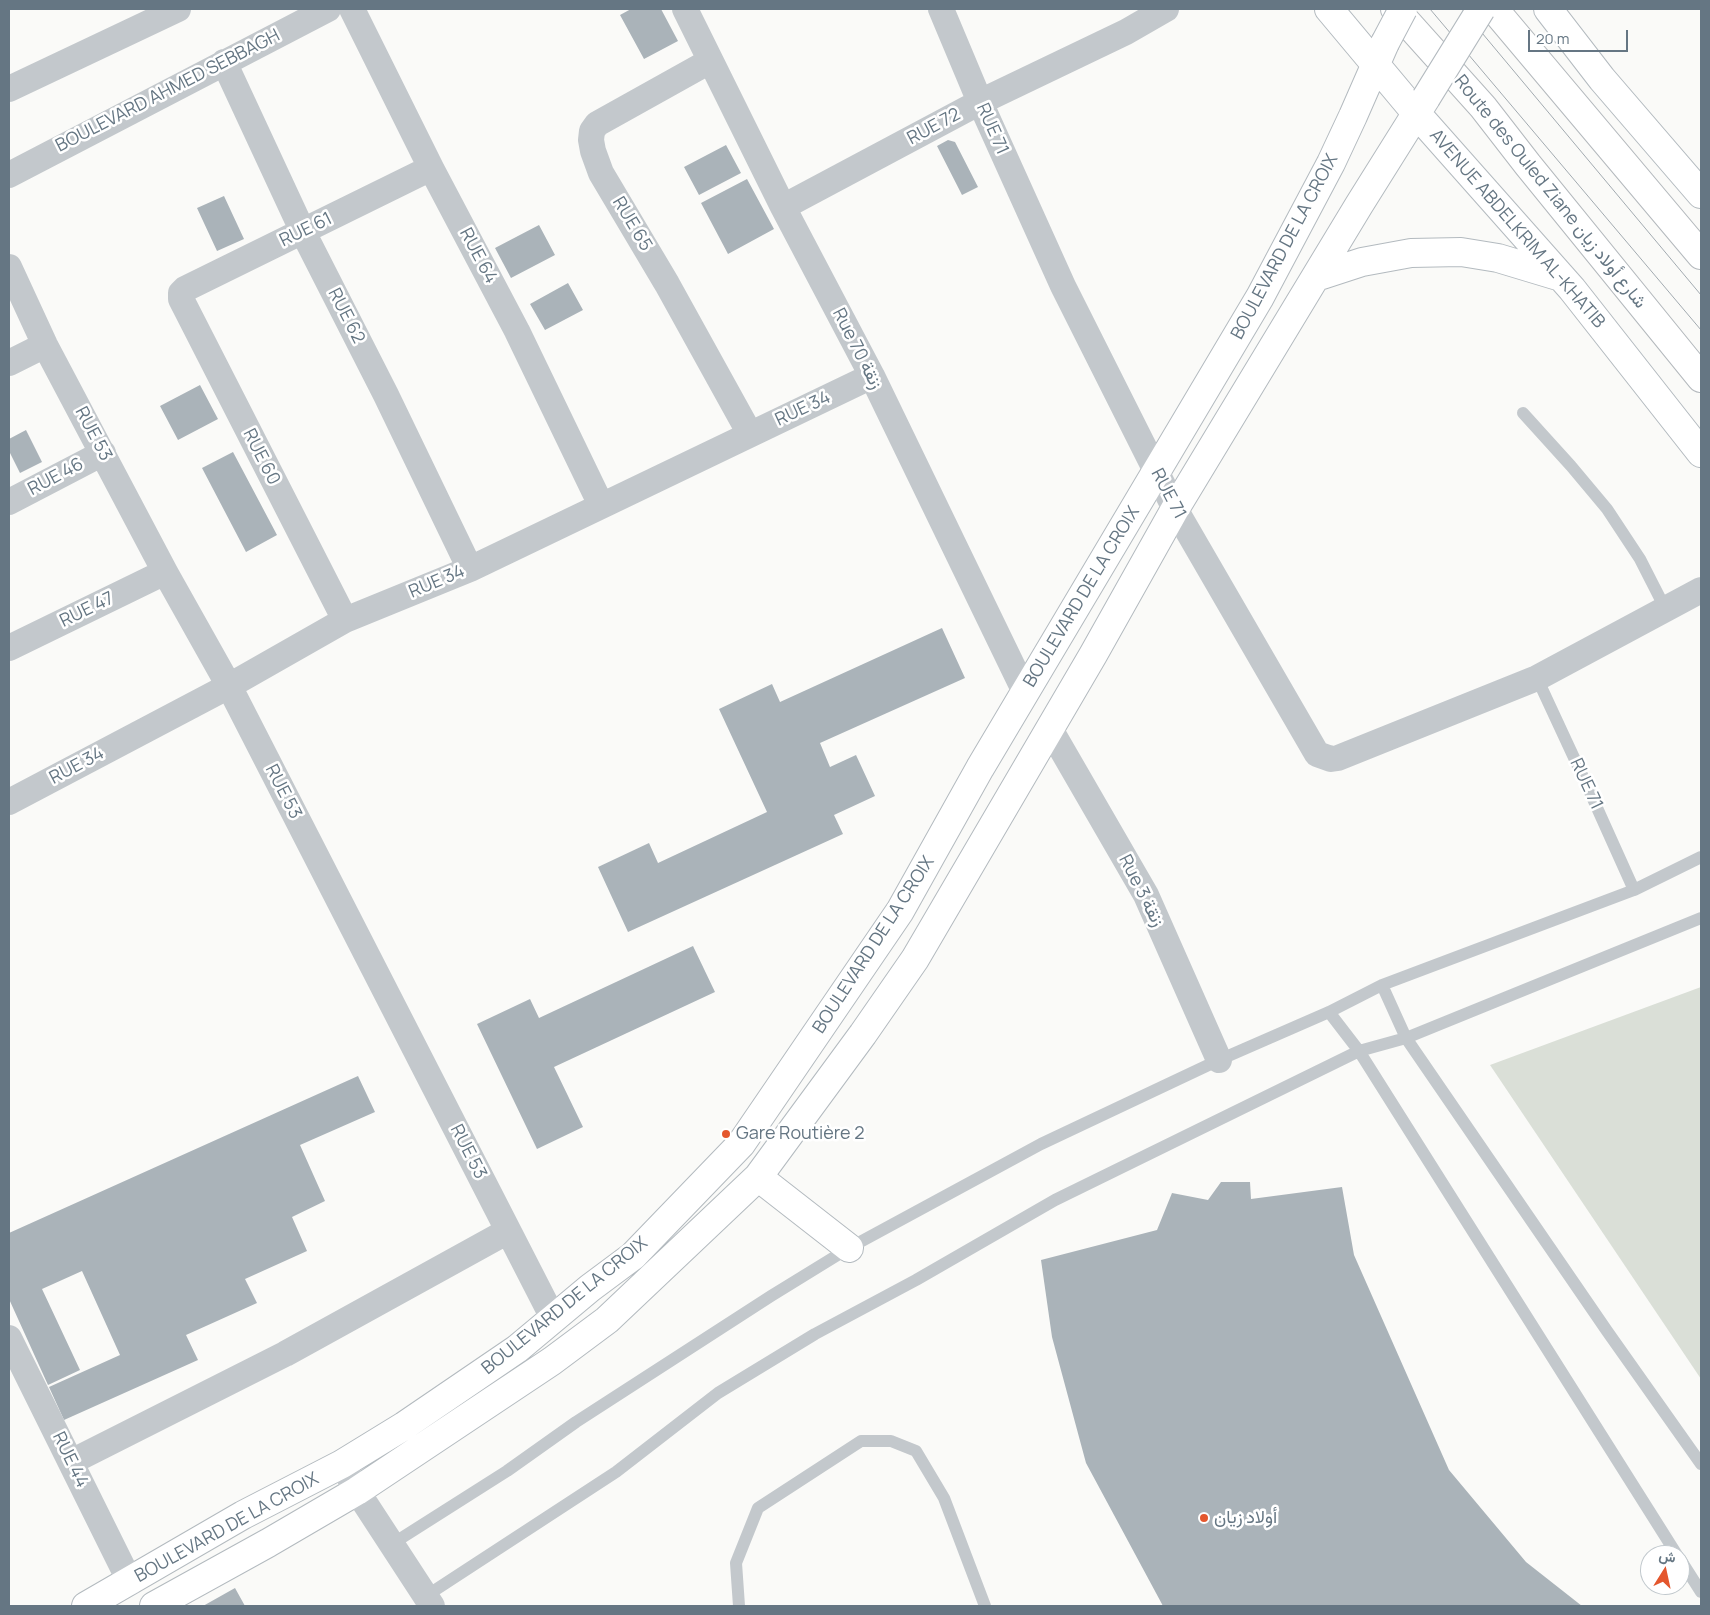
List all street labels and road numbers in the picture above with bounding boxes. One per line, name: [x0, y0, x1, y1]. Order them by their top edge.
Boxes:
street label: BOULEVARD AHMED SEBBAGH: [52, 25, 284, 157]
street label: Route des Ouled Ziane شارع أولاد زيان: [1449, 71, 1651, 313]
street label: RUE 71: [971, 100, 1013, 158]
street label: RUE 72: [904, 104, 964, 150]
street label: AVENUE ABDELKRIM AL-KHATIB: [1425, 125, 1609, 333]
street label: BOULEVARD DE LA CROIX: [1227, 151, 1343, 343]
street label: RUE 65: [607, 193, 657, 255]
street label: RUE 61: [276, 208, 336, 252]
street label: RUE 64: [454, 225, 502, 287]
street label: RUE 62: [323, 285, 369, 347]
street label: Rue 70 زنقة: [827, 305, 887, 393]
street label: RUE 34: [772, 387, 834, 431]
street label: RUE 53: [70, 403, 116, 465]
street label: RUE 60: [238, 425, 284, 489]
street label: RUE 46: [25, 453, 87, 501]
street label: RUE 71: [1146, 465, 1190, 523]
street label: BOULEVARD DE LA CROIX: [1020, 503, 1144, 691]
street label: RUE 34: [406, 561, 468, 603]
street label: RUE 47: [56, 588, 118, 632]
street label: RUE 34: [46, 743, 108, 789]
street label: RUE 71: [1565, 755, 1607, 813]
street label: RUE 53: [260, 761, 306, 823]
street label: Rue 3 زنقة: [1114, 851, 1168, 931]
street label: BOULEVARD DE LA CROIX: [809, 852, 939, 1038]
street label: RUE 53: [445, 1121, 491, 1183]
street label: BOULEVARD DE LA CROIX: [478, 1233, 652, 1379]
street label: RUE 44: [47, 1429, 93, 1491]
street label: BOULEVARD DE LA CROIX: [131, 1468, 323, 1588]

